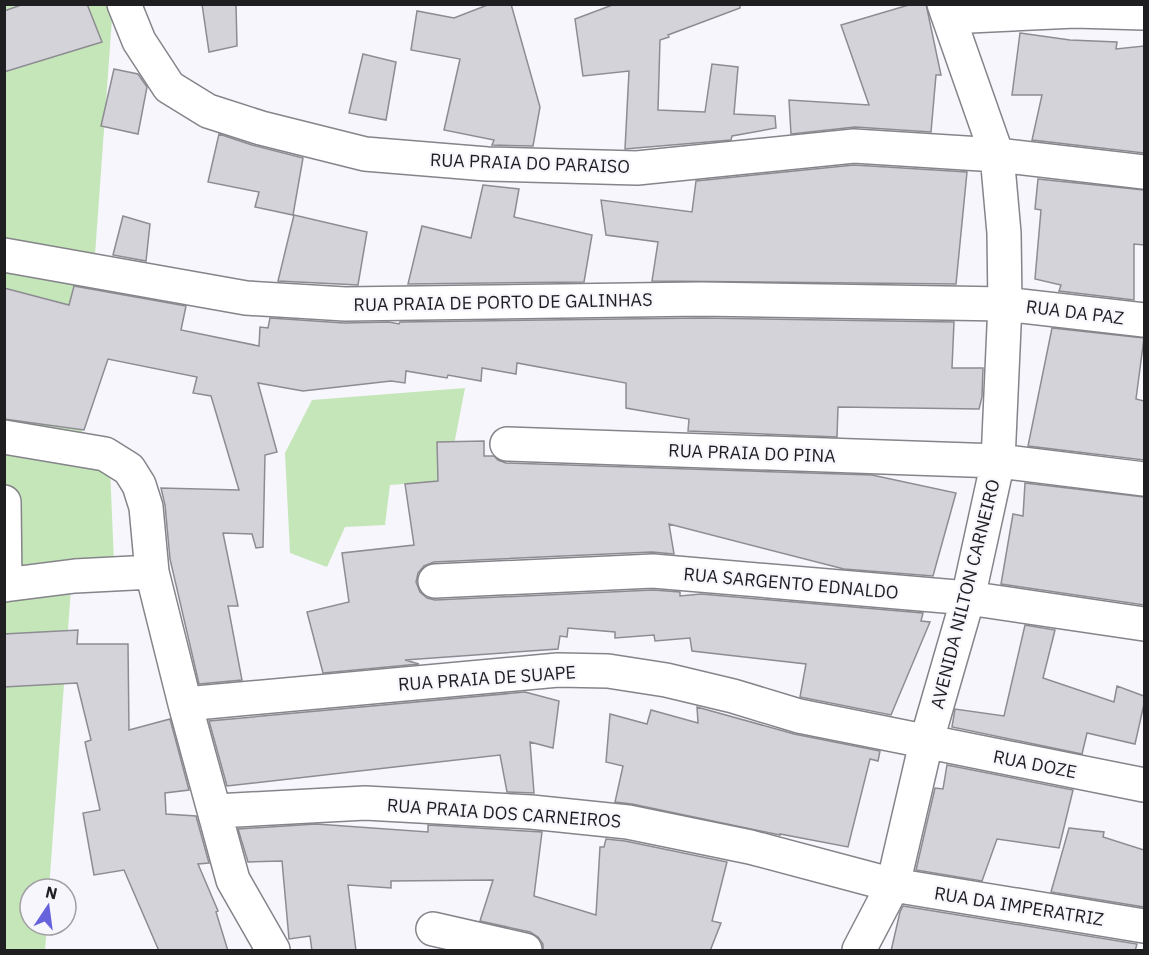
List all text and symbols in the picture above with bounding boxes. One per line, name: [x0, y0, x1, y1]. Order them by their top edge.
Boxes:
street label: RUA PRAIA DO PARAISO: [430, 148, 630, 178]
street label: RUA PRAIA DE PORTO DE GALINHAS: [353, 288, 653, 316]
street label: RUA DA PAZ: [1025, 295, 1125, 329]
street label: RUA PRAIA DO PINA: [668, 439, 837, 467]
street label: AVENIDA NILTON CARNEIRO: [925, 477, 1005, 711]
street label: RUA SARGENTO EDNALDO: [683, 562, 899, 604]
street label: RUA PRAIA DE SUAPE: [397, 660, 577, 696]
street label: RUA DOZE: [991, 745, 1079, 783]
street label: RUA PRAIA DOS CARNEIROS: [386, 793, 622, 833]
north arrow: [18, 877, 78, 937]
text: N: [43, 881, 59, 903]
street label: RUA DA IMPERATRIZ: [933, 881, 1105, 931]

